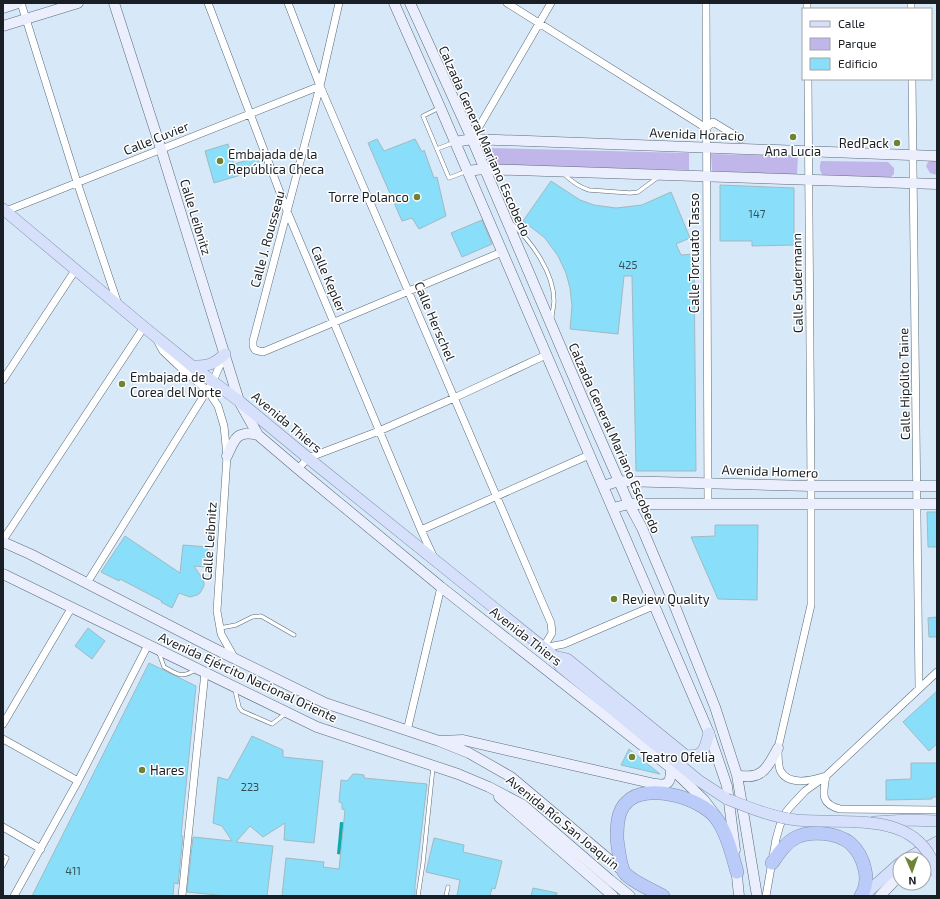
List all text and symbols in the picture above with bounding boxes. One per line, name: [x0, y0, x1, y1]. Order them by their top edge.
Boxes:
legend: [802, 8, 932, 80]
text: Calle: [838, 16, 865, 30]
text: Parque: [838, 36, 876, 50]
street label: Calzada General Mariano Escobedo: [436, 43, 534, 239]
text: Edificio: [838, 56, 878, 70]
street label: Calle Cuvier: [121, 118, 191, 158]
street label: Avenida Horacio: [649, 124, 745, 144]
marker: Ana Lucia: [788, 132, 798, 142]
place label: RedPack: [839, 135, 889, 151]
marker: RedPack: [892, 138, 902, 148]
place label: Ana Lucia: [765, 143, 821, 159]
place label: Embajada de la República Checa: [228, 146, 324, 177]
marker: Embajada de la República Checa: [215, 156, 225, 166]
street label: Calle Leibnitz: [177, 177, 215, 257]
street label: Calle J. Rousseau: [246, 189, 288, 289]
place label: Torre Polanco: [328, 189, 409, 205]
marker: Torre Polanco: [412, 192, 422, 202]
street label: Calle Torcuato Tasso: [686, 193, 702, 313]
house number: 147: [749, 207, 766, 220]
street label: Calle Sudermann: [788, 233, 806, 333]
street label: Calle Kepler: [308, 244, 350, 314]
house number: 425: [619, 258, 638, 271]
street label: Calle Herschel: [411, 279, 459, 363]
street label: Calle Hipólito Taine: [895, 328, 913, 440]
street label: Calzada General Mariano Escobedo: [566, 340, 664, 536]
place label: Embajada de Corea del Norte: [130, 369, 221, 400]
marker: Embajada de Corea del Norte: [117, 379, 127, 389]
street label: Avenida Thiers: [249, 388, 325, 456]
street label: Avenida Homero: [721, 461, 819, 481]
street label: Calle Leibnitz: [198, 501, 220, 581]
place label: Review Quality: [622, 591, 710, 607]
marker: Review Quality: [609, 594, 619, 604]
street label: Avenida Thiers: [487, 603, 565, 669]
street label: Avenida Ejército Nacional Oriente: [156, 628, 340, 726]
place label: Teatro Ofelia: [640, 749, 715, 765]
marker: Teatro Ofelia: [627, 752, 637, 762]
place label: Hares: [150, 762, 184, 778]
marker: Hares: [137, 765, 147, 775]
street label: Avenida Río San Joaquín: [503, 772, 623, 872]
house number: 223: [241, 780, 259, 793]
north arrow: [892, 851, 932, 891]
house number: 411: [65, 864, 81, 877]
text: N: [908, 875, 917, 888]

